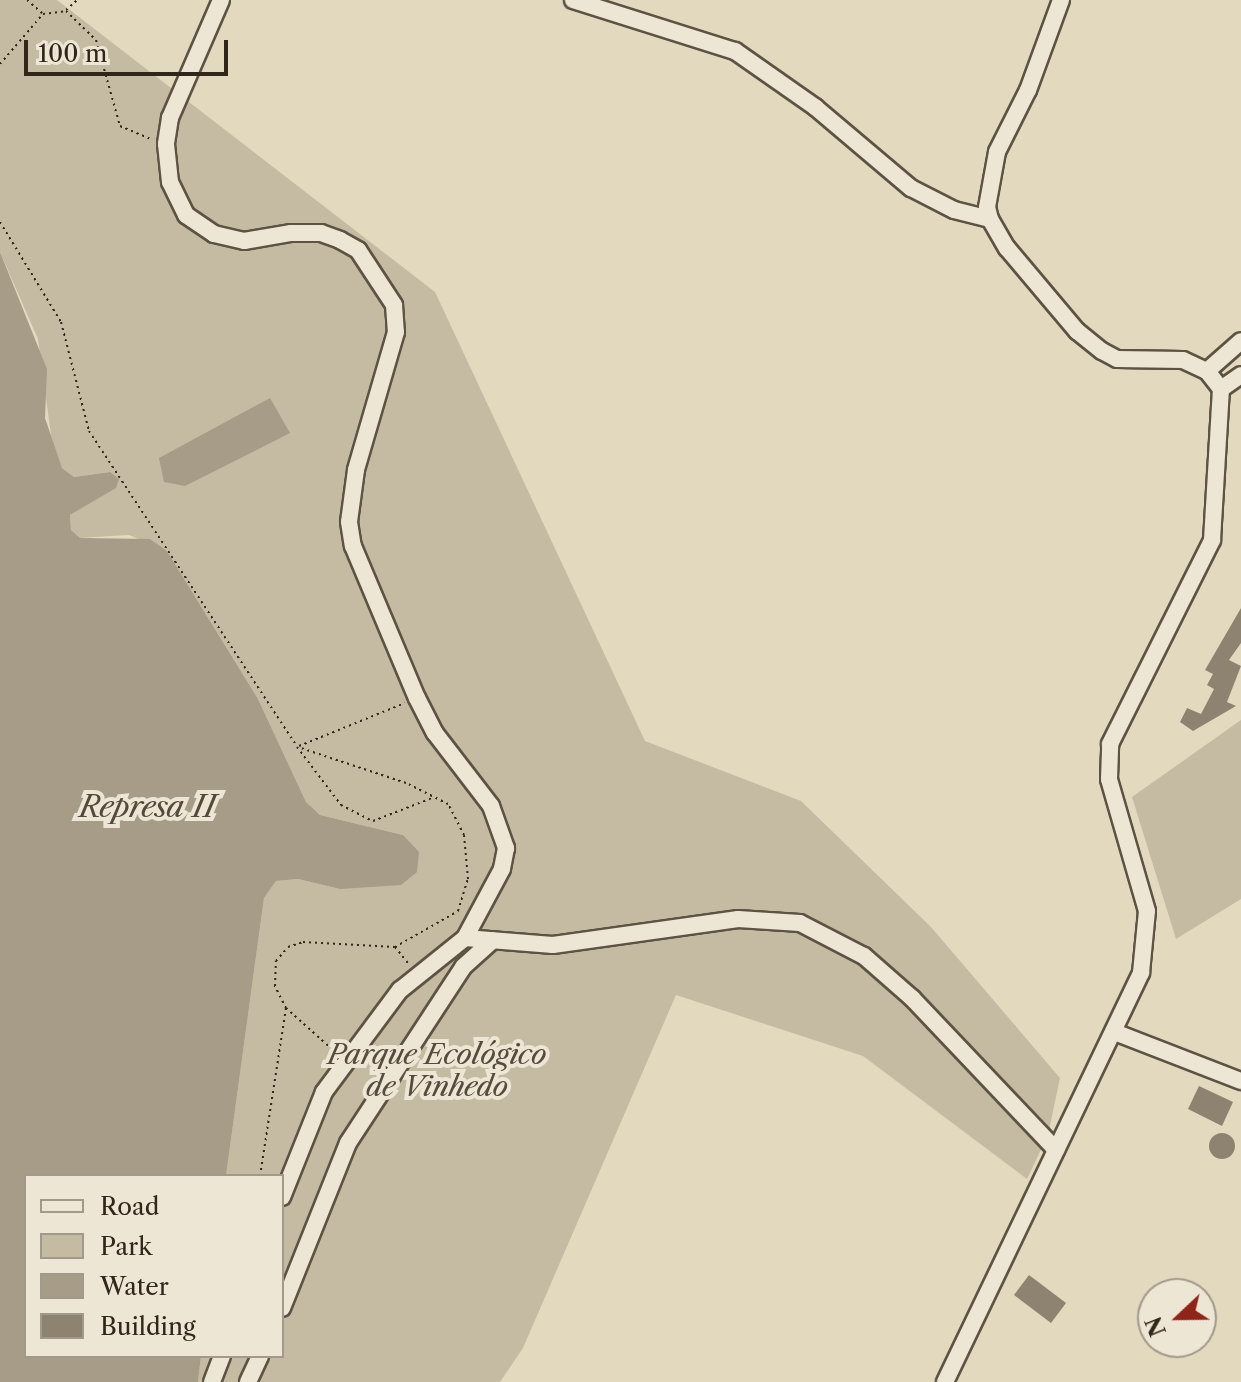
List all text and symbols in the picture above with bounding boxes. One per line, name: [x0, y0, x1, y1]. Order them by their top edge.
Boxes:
scale bar: [28, 24, 232, 74]
text: 100 m: [38, 39, 107, 68]
water label: Represa II: [79, 789, 215, 825]
park label: Parque Ecológico de Vinhedo: [327, 1037, 547, 1103]
legend: [24, 1174, 284, 1358]
text: Road: [100, 1192, 159, 1221]
text: Park: [100, 1232, 152, 1261]
text: Water: [100, 1272, 169, 1301]
north arrow: [1137, 1278, 1217, 1358]
text: Building: [100, 1312, 196, 1341]
text: N: [1140, 1313, 1172, 1340]

